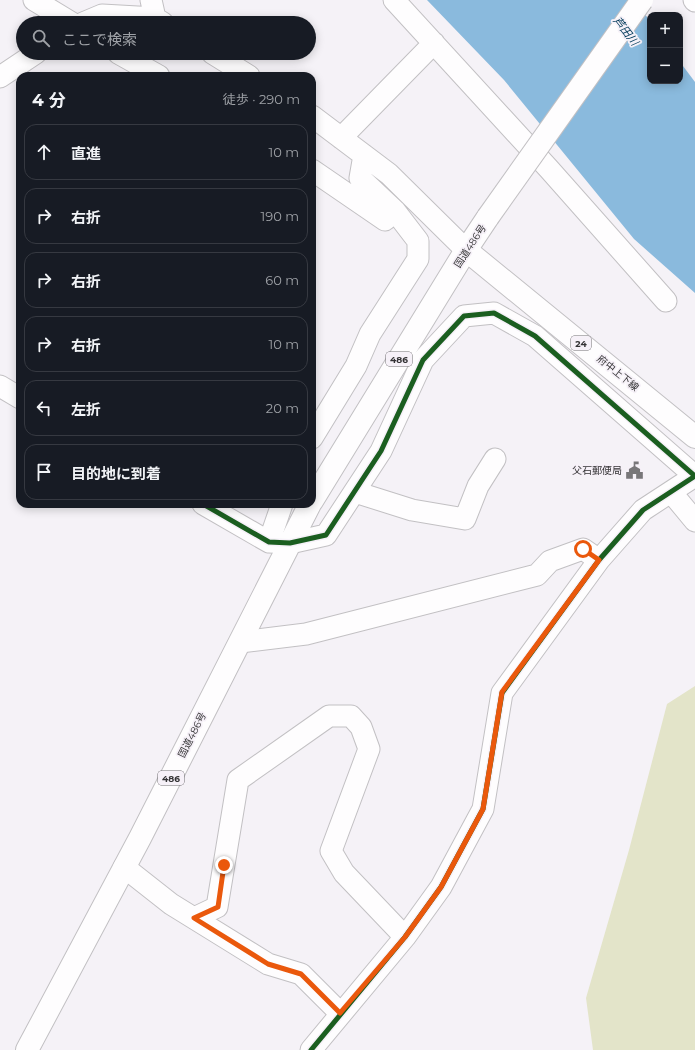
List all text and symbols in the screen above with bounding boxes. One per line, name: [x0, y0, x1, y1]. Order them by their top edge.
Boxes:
map controls: [647, 12, 683, 84]
button: +: [647, 12, 683, 48]
water label: 芦田川: [610, 14, 642, 49]
search box: [16, 16, 316, 60]
icon: search: [30, 27, 52, 49]
text: ここで検索: [62, 30, 137, 49]
button: −: [647, 48, 683, 84]
text: 4 分: [32, 90, 66, 110]
text: 徒歩 · 290 m: [223, 91, 300, 107]
icon: ahead: [33, 141, 55, 163]
text: 直進: [71, 144, 101, 163]
text: 10 m: [269, 144, 299, 160]
icon: right: [33, 205, 55, 227]
text: 右折: [71, 208, 101, 227]
text: 190 m: [261, 208, 299, 224]
street label: 国道486号: [451, 222, 489, 270]
icon: right: [33, 269, 55, 291]
text: 右折: [71, 272, 101, 291]
text: 60 m: [265, 272, 299, 288]
icon: right: [33, 333, 55, 355]
text: 右折: [71, 336, 101, 355]
text: 10 m: [269, 336, 299, 352]
road number: 24: [571, 336, 591, 350]
road number: 486: [386, 352, 412, 366]
street label: 府中上下線: [594, 352, 642, 394]
icon: left: [33, 397, 55, 419]
text: 左折: [71, 400, 101, 419]
text: 20 m: [266, 400, 299, 416]
public building icon: 父石郵便局: [625, 460, 645, 480]
icon: arrive: [33, 461, 55, 483]
text: 目的地に到着: [71, 464, 161, 483]
place label: 父石郵便局: [572, 464, 622, 477]
route start: [574, 540, 592, 558]
street label: 国道486号: [175, 710, 209, 760]
road number: 486: [158, 771, 184, 785]
route end: [215, 856, 233, 874]

